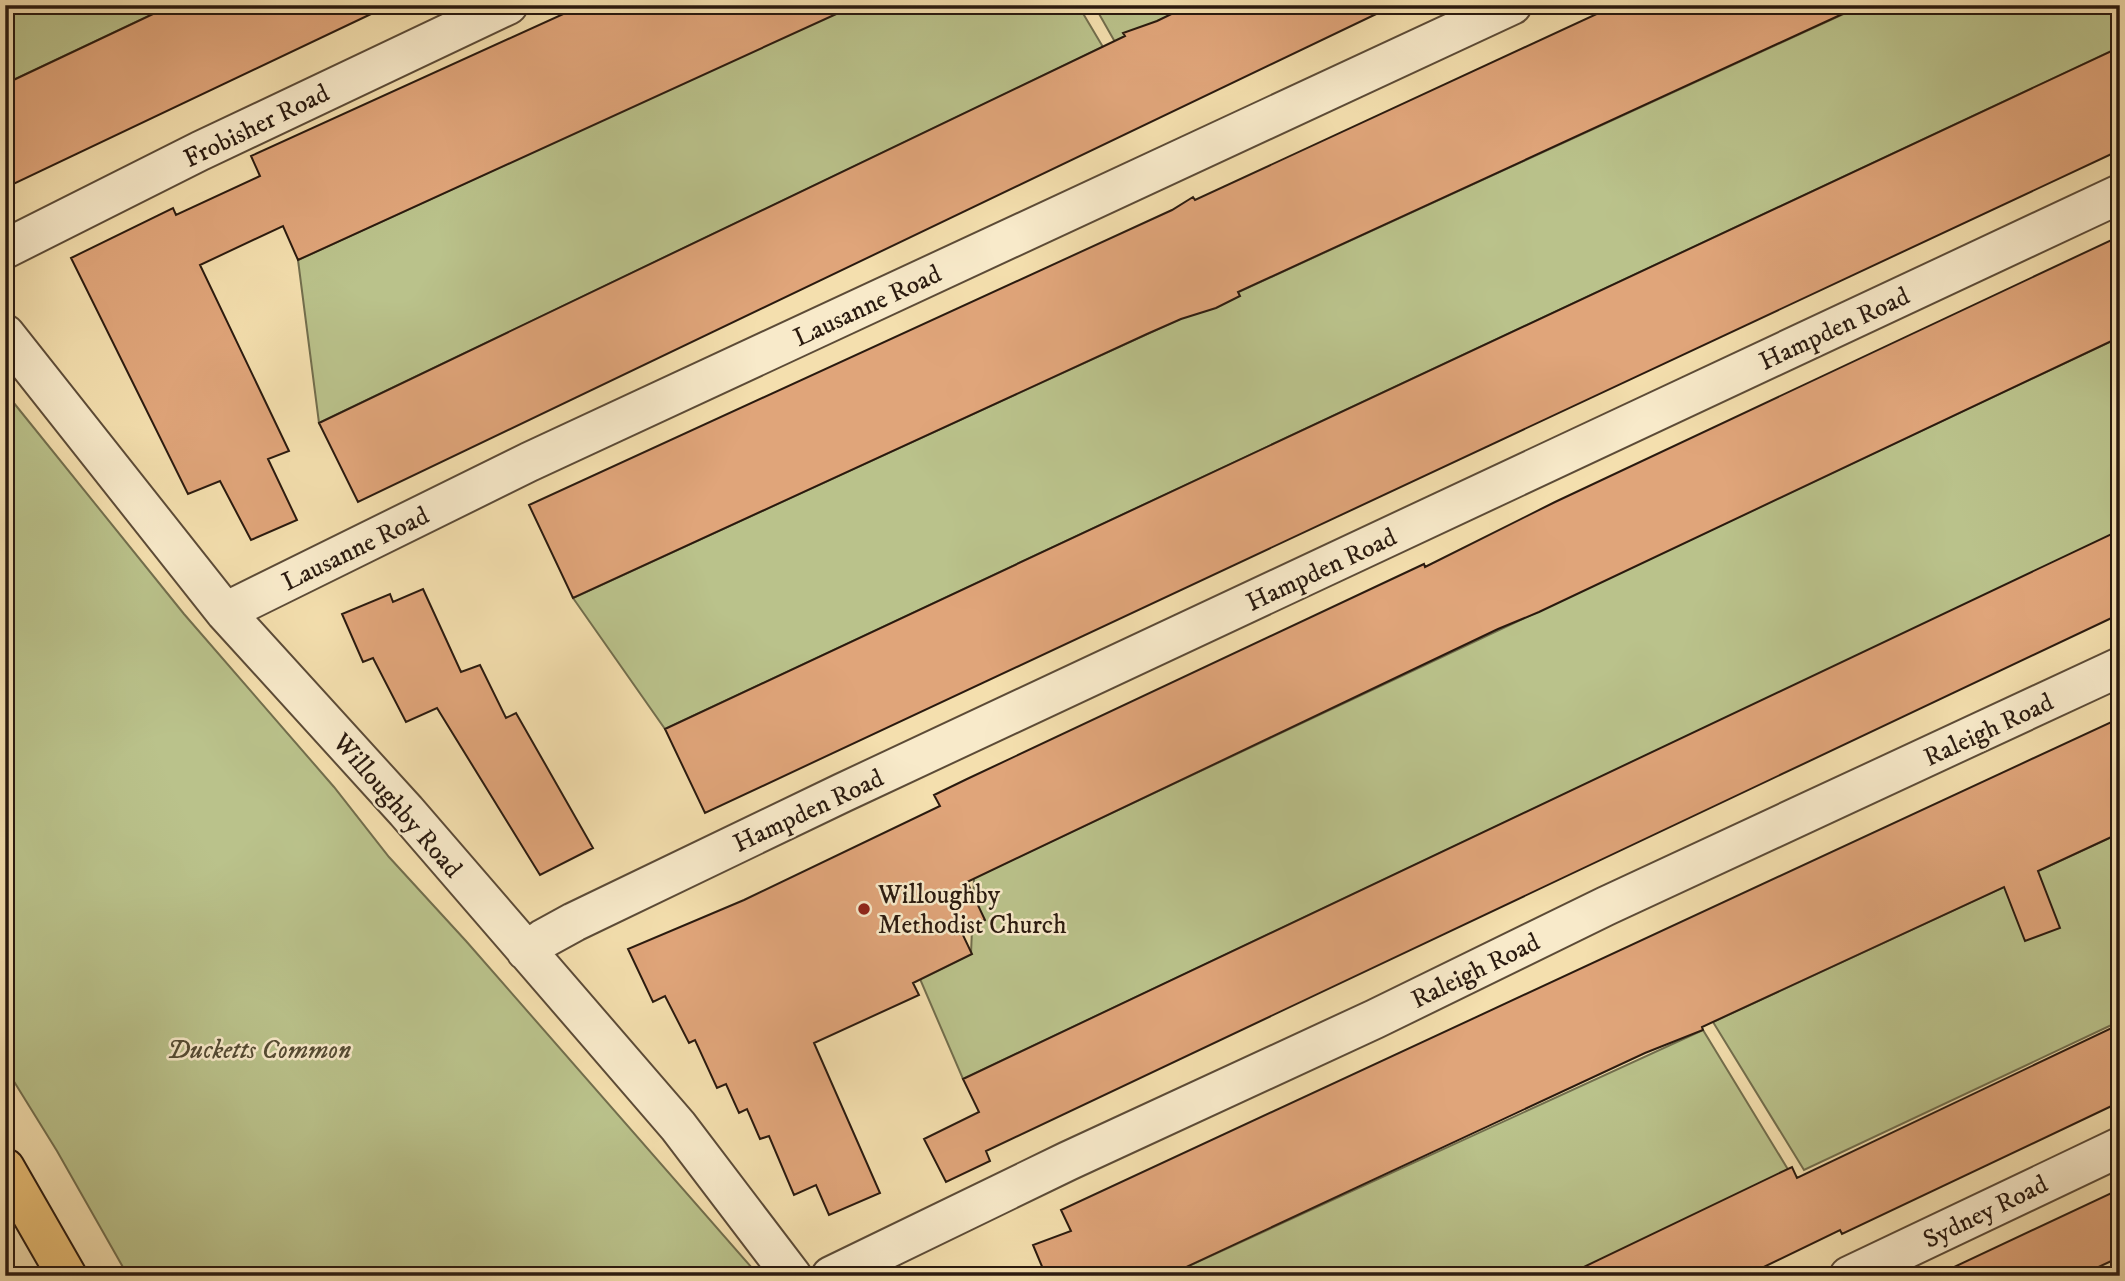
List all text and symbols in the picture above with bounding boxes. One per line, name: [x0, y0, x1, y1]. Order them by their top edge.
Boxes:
street label: Frobisher Road: [178, 77, 335, 176]
street label: Lausanne Road: [788, 258, 947, 355]
street label: Hampden Road: [1754, 280, 1915, 379]
street label: Lausanne Road: [277, 500, 435, 599]
street label: Hampden Road: [1241, 521, 1402, 620]
street label: Raleigh Road: [1919, 686, 2059, 775]
street label: Willoughby Road: [324, 726, 469, 885]
street label: Hampden Road: [728, 762, 889, 861]
place label: Willoughby Methodist Church: [877, 879, 1067, 942]
marker: Willoughby Methodist Church: [856, 901, 872, 917]
street label: Raleigh Road: [1406, 926, 1545, 1017]
park label: Ducketts Common: [167, 1034, 351, 1067]
street label: Sydney Road: [1918, 1168, 2053, 1257]

